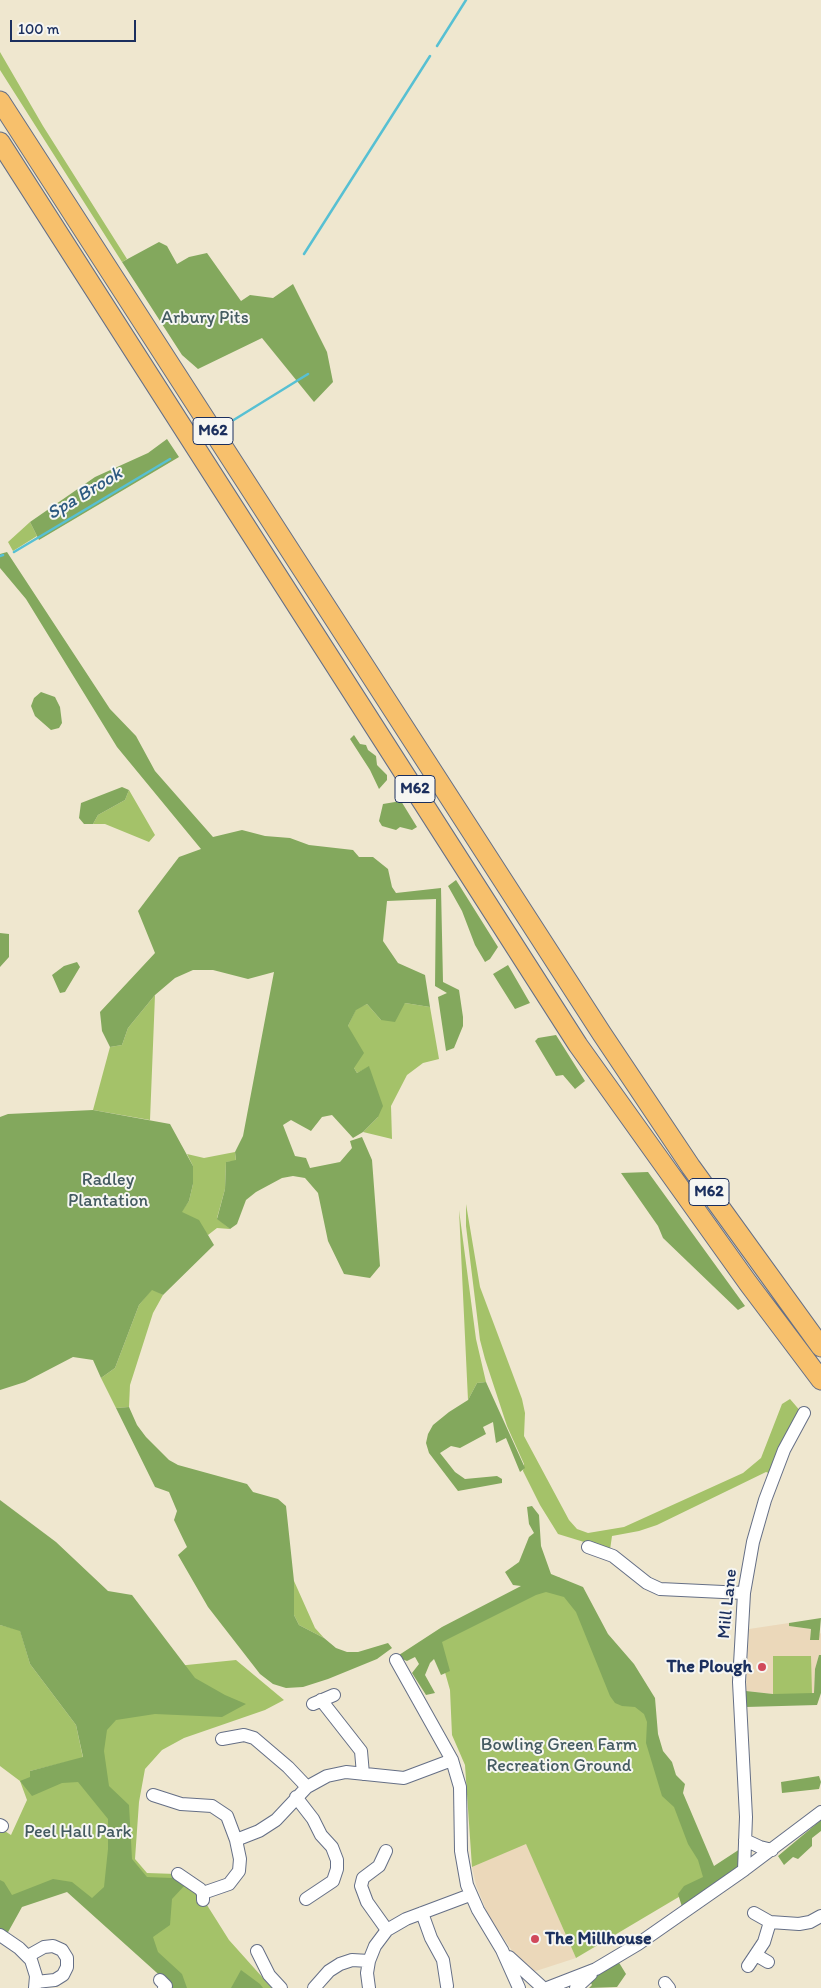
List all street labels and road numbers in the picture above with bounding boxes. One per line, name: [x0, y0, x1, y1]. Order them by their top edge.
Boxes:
road number: M62: [193, 418, 233, 444]
road number: M62: [395, 776, 435, 802]
road number: M62: [689, 1178, 729, 1206]
street label: Mill Lane: [714, 1568, 742, 1640]

